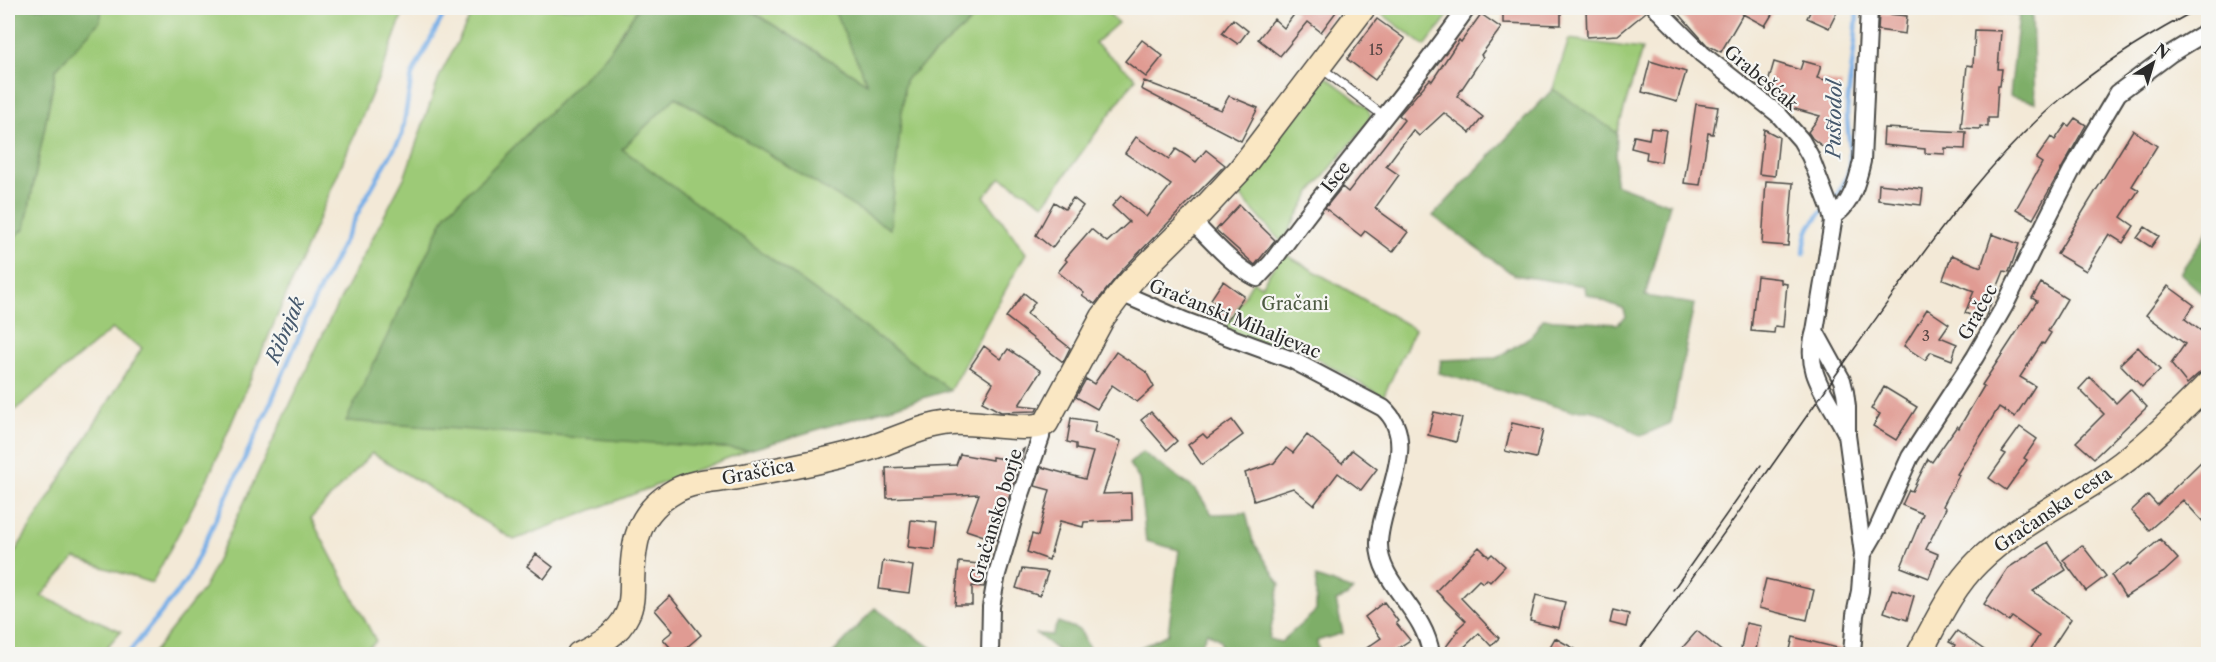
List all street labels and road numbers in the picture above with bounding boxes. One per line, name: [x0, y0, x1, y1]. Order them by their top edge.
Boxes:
street label: Grabešćak: [1720, 41, 1804, 116]
street label: Isce: [1317, 157, 1355, 197]
street label: Gračanski Mihaljevac: [1146, 274, 1324, 364]
street label: Gračec: [1954, 280, 2002, 344]
street label: Gračansko borje: [965, 446, 1027, 586]
street label: Graščica: [720, 454, 797, 490]
street label: Gračanska cesta: [1990, 462, 2116, 557]

